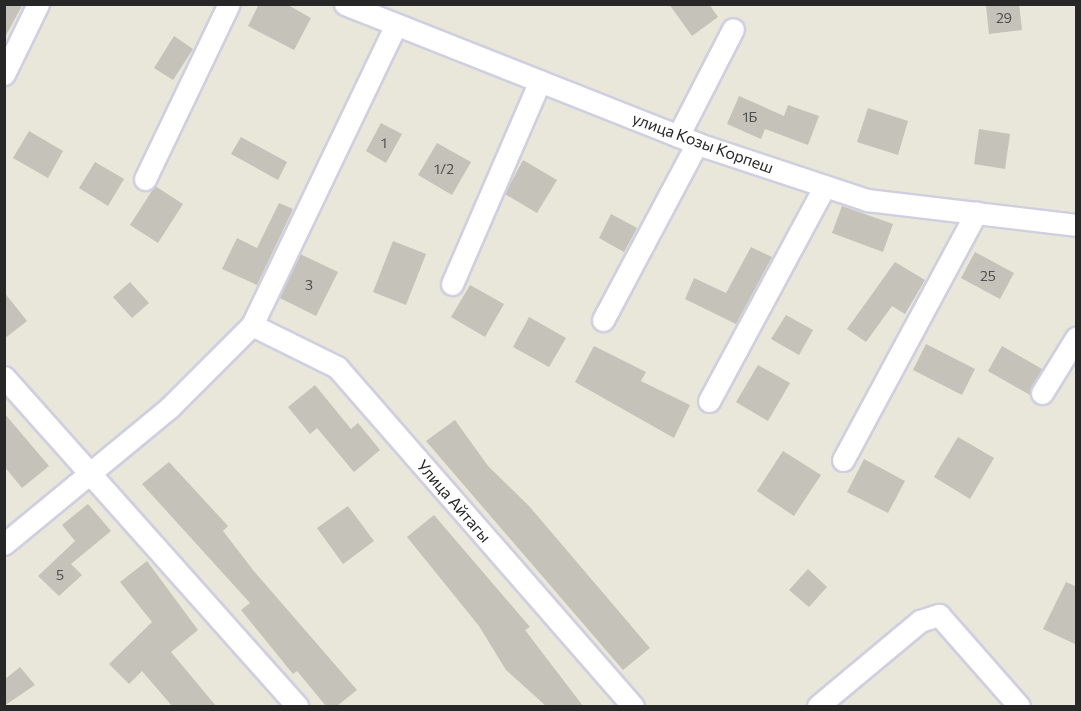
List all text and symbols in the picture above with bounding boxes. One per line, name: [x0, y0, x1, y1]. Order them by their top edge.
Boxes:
house number: 29: [996, 10, 1012, 26]
street label: улица Козы Корпеш: [630, 109, 776, 177]
house number: 1Б: [743, 109, 757, 125]
house number: 1: [381, 135, 387, 151]
house number: 1/2: [434, 161, 454, 177]
house number: 25: [980, 268, 996, 284]
house number: 3: [305, 277, 313, 293]
street label: Улица Айтагы: [413, 456, 495, 546]
house number: 5: [56, 567, 64, 583]

